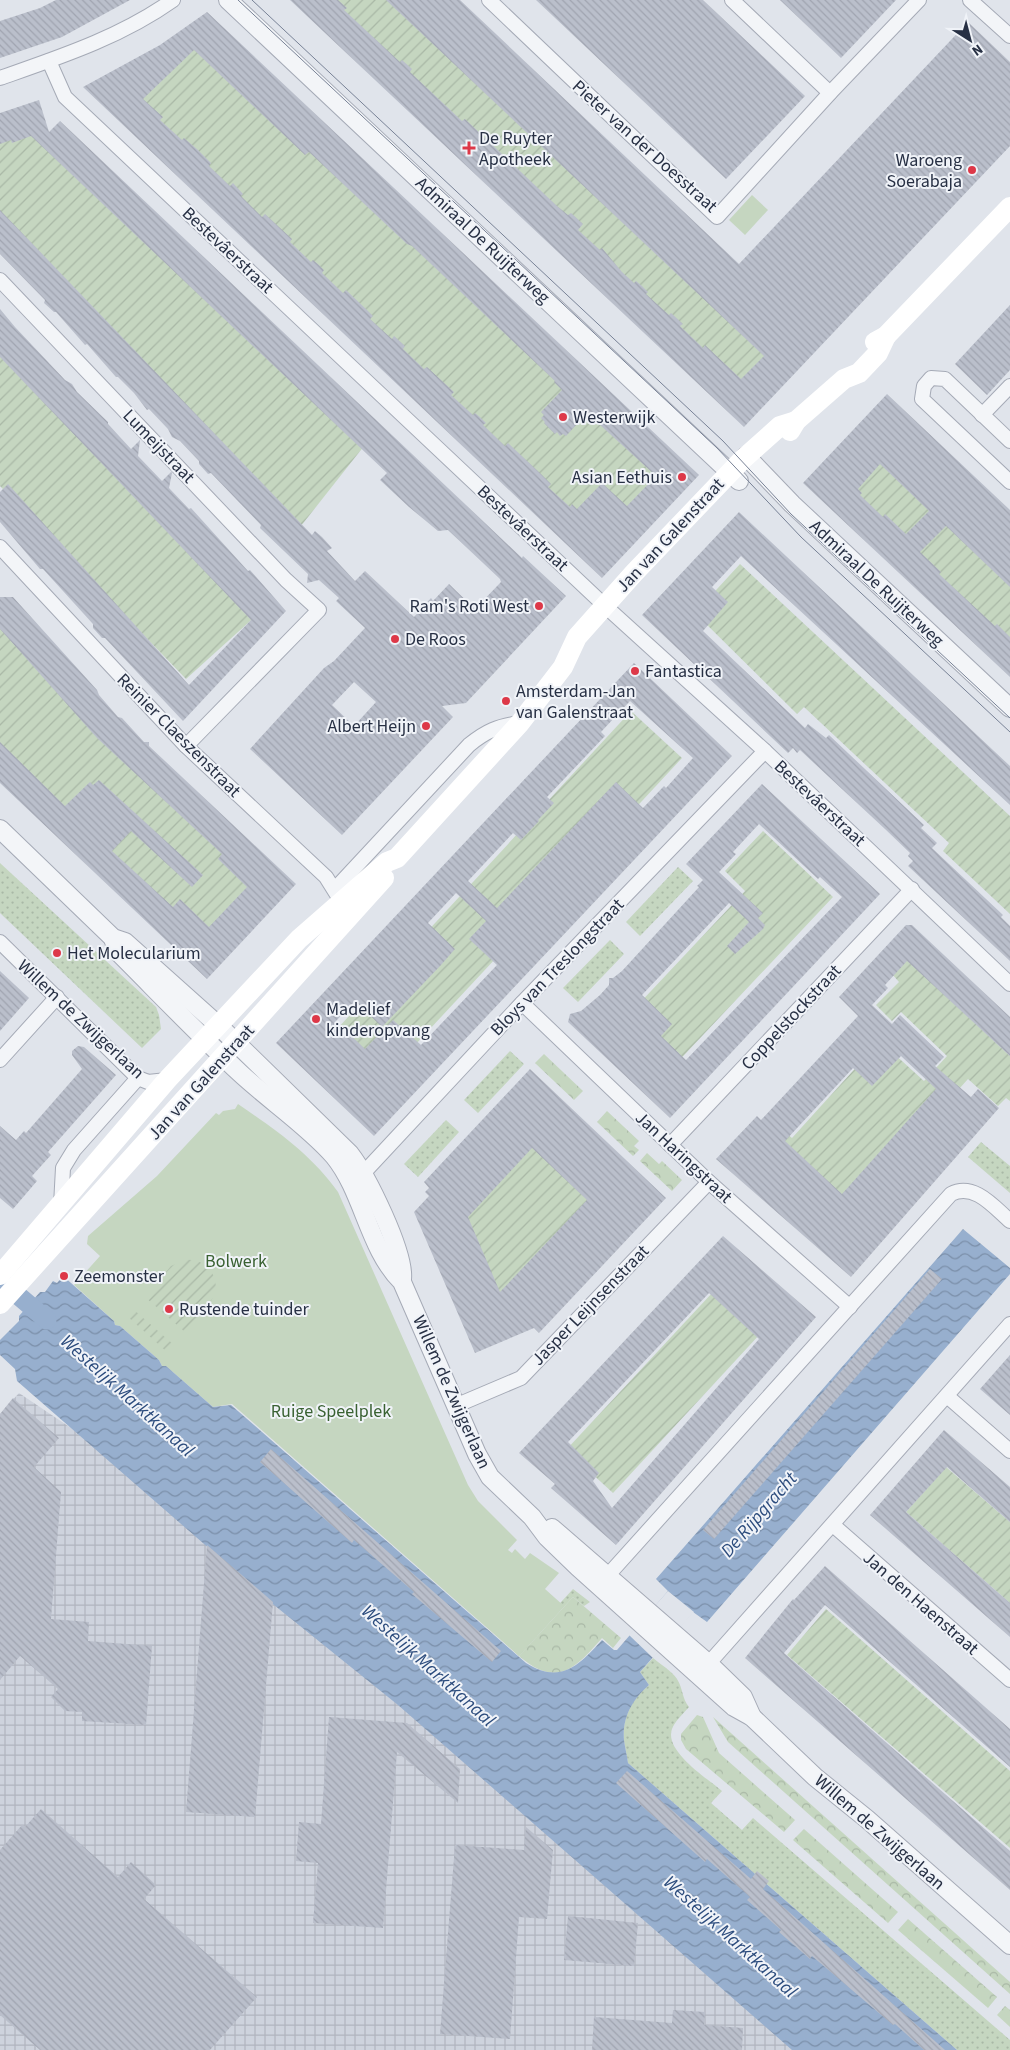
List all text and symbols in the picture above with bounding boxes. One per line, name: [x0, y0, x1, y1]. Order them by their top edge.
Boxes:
north arrow: [945, 15, 995, 65]
text: N: [967, 39, 987, 61]
street label: Pieter van der Doesstraat: [567, 74, 723, 218]
place label: De Ruyter Apotheek: [479, 126, 553, 172]
marker: De Ruyter Apotheek: [463, 142, 475, 154]
place label: Waroeng Soerabaja: [887, 148, 962, 194]
marker: Waroeng Soerabaja: [966, 164, 978, 176]
street label: Admiraal De Ruijterweg: [410, 171, 555, 309]
street label: Bestevâerstraat: [176, 201, 279, 299]
street label: Lumeijstraat: [117, 404, 200, 489]
place label: Westerwijk: [573, 405, 655, 430]
marker: Westerwijk: [557, 411, 569, 423]
place label: Asian Eethuis: [572, 465, 672, 490]
marker: Asian Eethuis: [676, 471, 688, 483]
street label: Jan van Galenstraat: [611, 473, 730, 598]
street label: Bestevâerstraat: [471, 479, 574, 577]
street label: Admiraal De Ruijterweg: [804, 514, 949, 652]
place label: Ram's Roti West: [410, 594, 529, 619]
marker: Ram's Roti West: [533, 600, 545, 612]
place label: De Roos: [405, 627, 466, 652]
marker: De Roos: [389, 633, 401, 645]
place label: Fantastica: [645, 659, 722, 684]
marker: Fantastica: [629, 665, 641, 677]
street label: Reinier Claeszenstraat: [111, 668, 246, 803]
place label: Amsterdam-Jan van Galenstraat: [516, 679, 635, 725]
marker: Amsterdam-Jan van Galenstraat: [500, 695, 512, 707]
place label: Albert Heijn: [327, 714, 416, 739]
marker: Albert Heijn: [420, 720, 432, 732]
street label: Bestevâerstraat: [768, 754, 871, 852]
street label: Bloys van Treslongstraat: [485, 893, 630, 1042]
place label: Het Molecularium: [67, 941, 201, 966]
marker: Het Molecularium: [51, 947, 63, 959]
street label: Willem de Zwijgerlaan: [12, 954, 150, 1085]
street label: Coppelstockstraat: [736, 959, 847, 1076]
place label: Madelief kinderopvang: [326, 997, 430, 1043]
marker: Madelief kinderopvang: [310, 1013, 322, 1025]
street label: Jan van Galenstraat: [142, 1019, 260, 1146]
street label: Jan Haringstraat: [630, 1106, 738, 1209]
street label: Jasper Leijnsenstraat: [526, 1239, 655, 1371]
park label: Bolwerk: [205, 1249, 267, 1274]
place label: Zeemonster: [74, 1264, 165, 1289]
marker: Zeemonster: [58, 1270, 70, 1282]
place label: Rustende tuinder: [179, 1297, 309, 1322]
marker: Rustende tuinder: [163, 1303, 175, 1315]
street label: Willem de Zwijgerlaan: [406, 1312, 497, 1473]
water label: Westelijk Marktkanaal: [54, 1329, 200, 1464]
park label: Ruige Speelplek: [271, 1399, 391, 1424]
water label: De Rijpgracht: [715, 1466, 804, 1563]
street label: Jan den Haenstraat: [857, 1546, 984, 1661]
water label: Westelijk Marktkanaal: [355, 1599, 501, 1734]
street label: Willem de Zwijgerlaan: [809, 1769, 950, 1896]
water label: Westelijk Marktkanaal: [657, 1870, 803, 2005]

